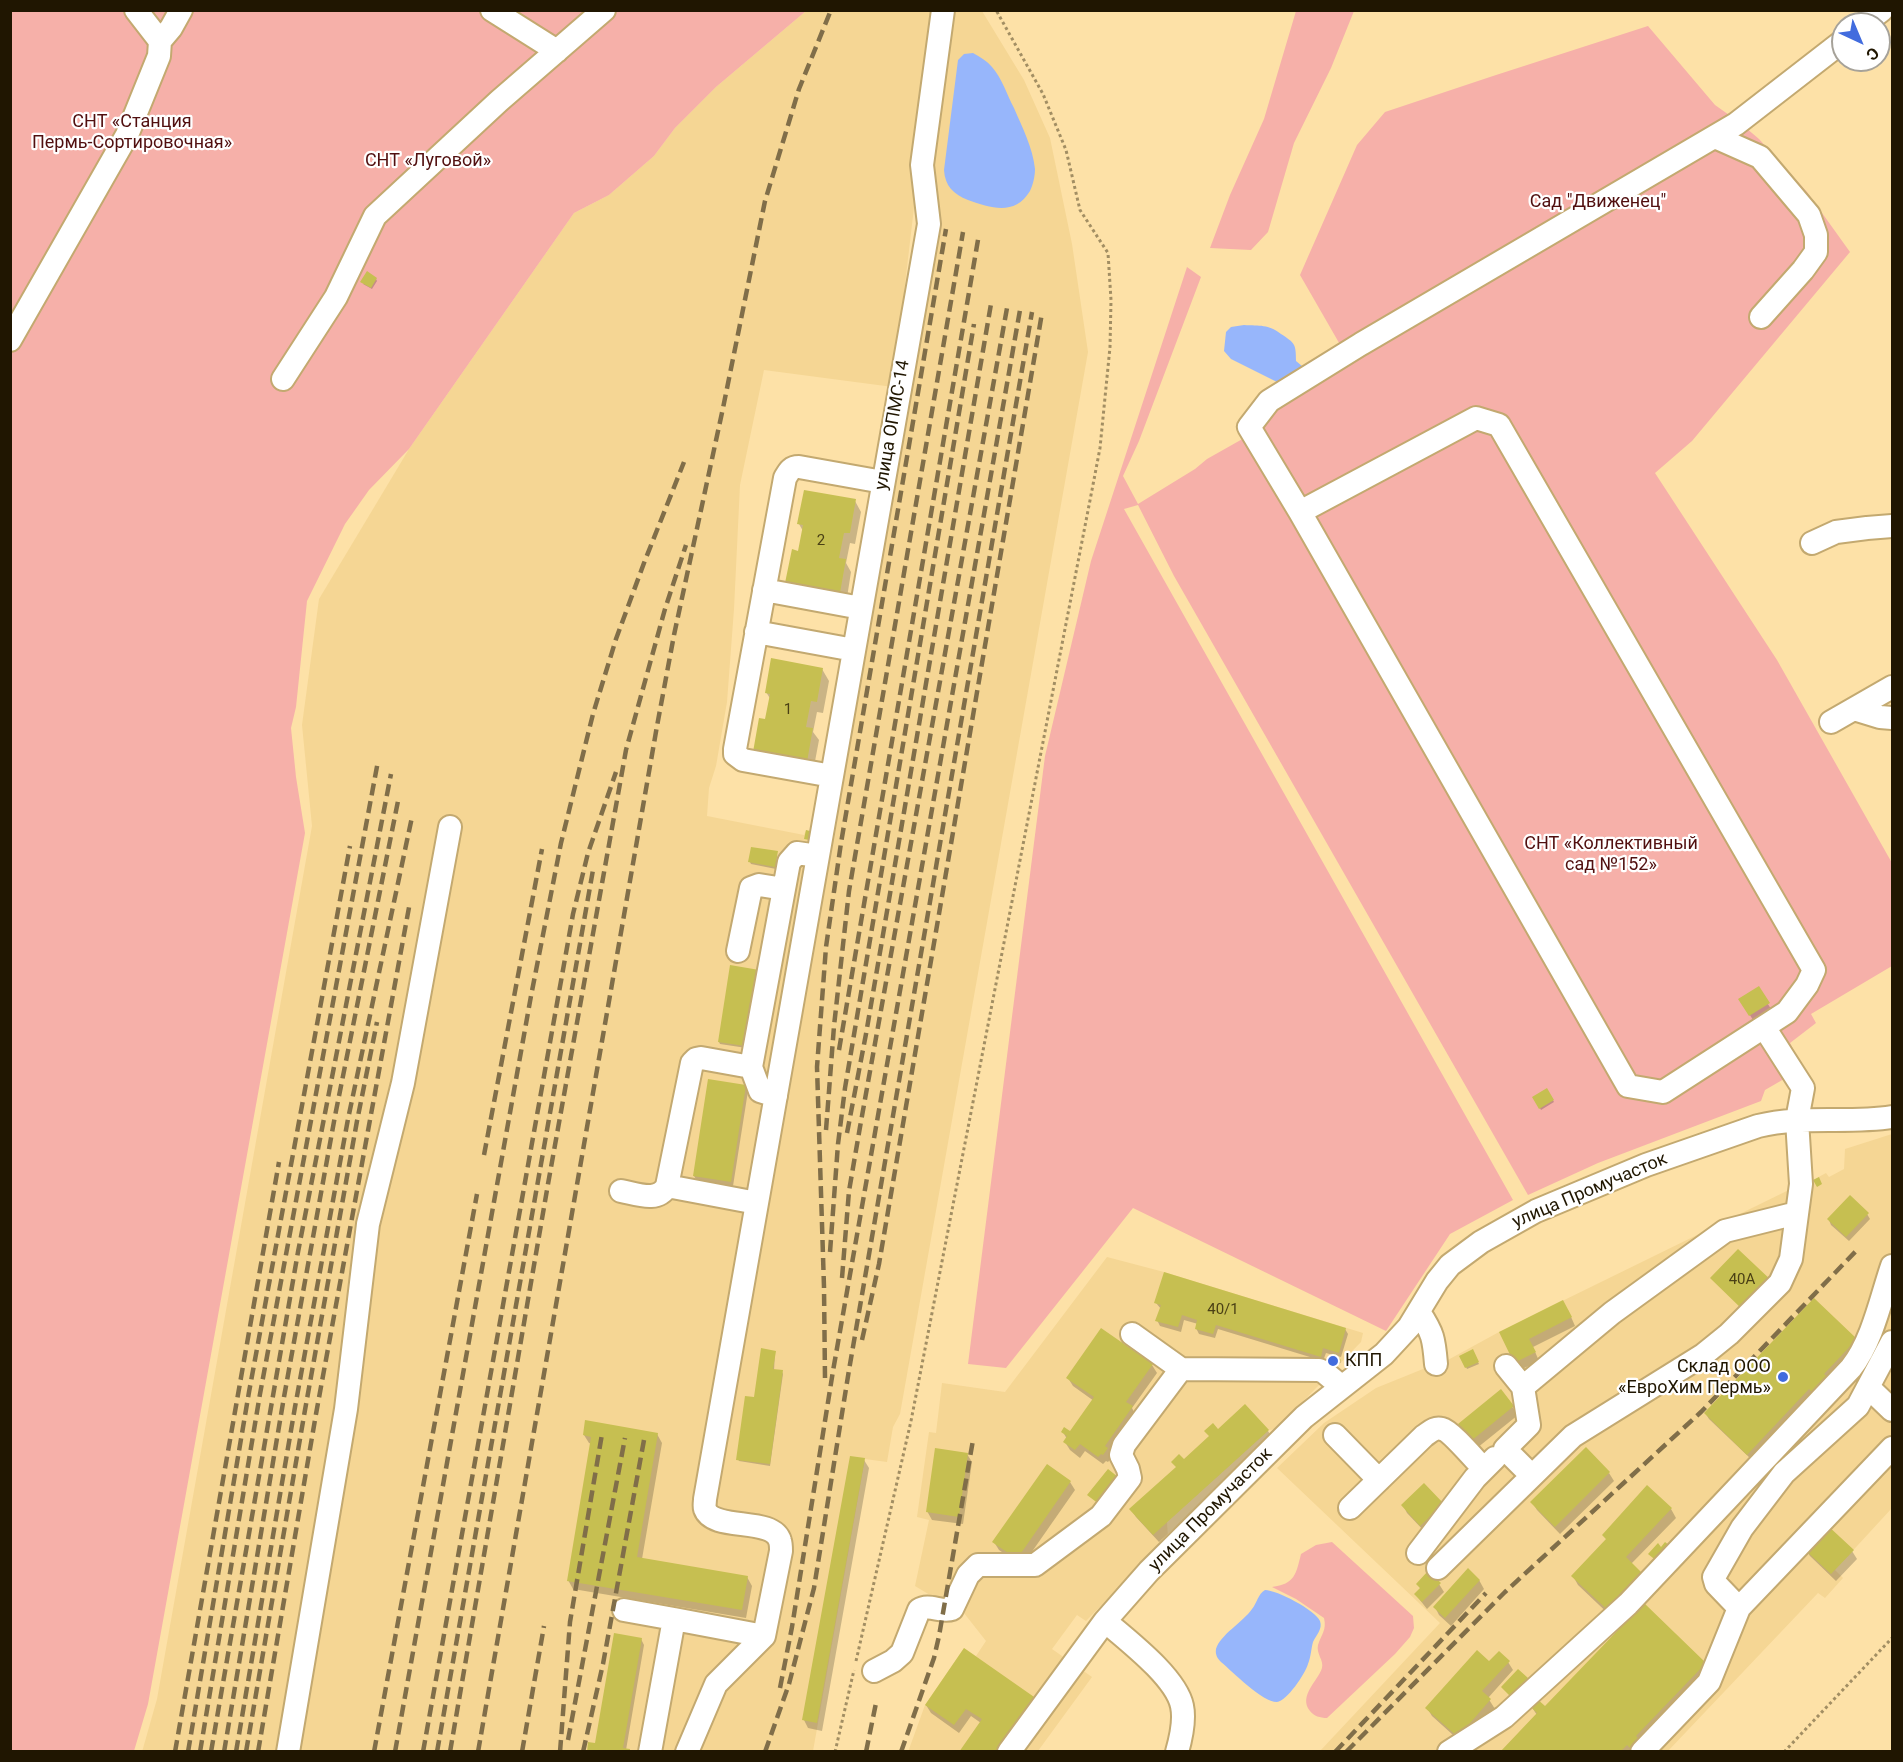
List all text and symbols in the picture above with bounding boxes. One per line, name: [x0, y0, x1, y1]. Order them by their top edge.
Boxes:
north arrow: [1831, 12, 1891, 72]
text: С: [1862, 43, 1883, 64]
park label: СНТ «Станция Пермь-Сортировочная»: [32, 111, 232, 154]
park label: СНТ «Луговой»: [365, 150, 491, 172]
park label: Сад "Движенец": [1530, 191, 1666, 213]
street label: улица ОПМС-14: [871, 358, 915, 492]
house number: 2: [817, 532, 825, 550]
house number: 1: [784, 701, 792, 719]
park label: СНТ «Коллективный сад №152»: [1524, 833, 1698, 876]
street label: улица Промучасток: [1509, 1149, 1671, 1233]
house number: 40А: [1729, 1271, 1755, 1289]
house number: 40/1: [1207, 1301, 1239, 1319]
place label: КПП: [1345, 1350, 1382, 1372]
marker: КПП: [1326, 1354, 1340, 1368]
place label: Склад ООО «ЕвроХим Пермь»: [1618, 1356, 1771, 1398]
marker: Склад ООО «ЕвроХим Пермь»: [1776, 1370, 1790, 1384]
street label: улица Промучасток: [1145, 1444, 1277, 1576]

